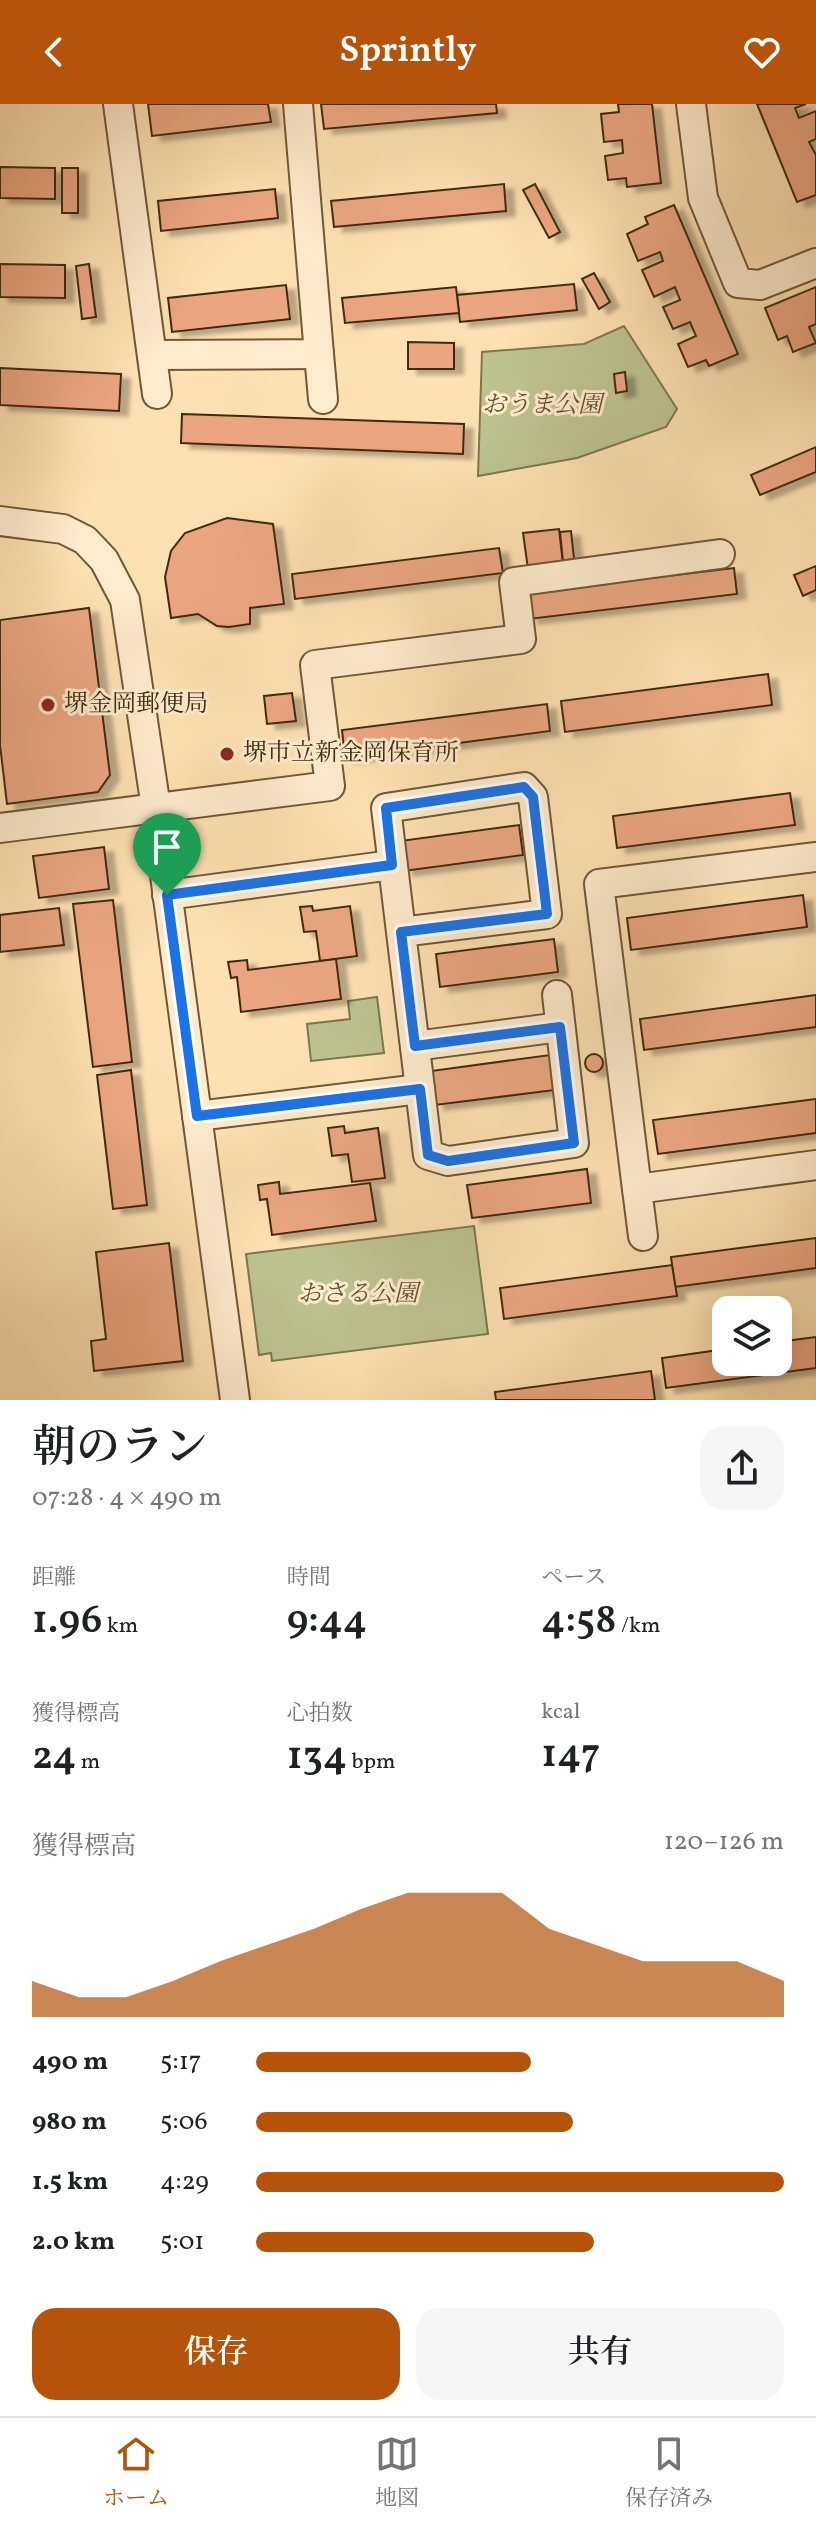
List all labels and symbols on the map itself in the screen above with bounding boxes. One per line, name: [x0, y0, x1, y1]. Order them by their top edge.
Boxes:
park label: おうま公園: [482, 389, 606, 423]
place label: 堺金岡郵便局: [64, 688, 208, 722]
marker: 堺金岡郵便局: [39, 696, 57, 714]
place label: 堺市立新金岡保育所: [243, 737, 459, 771]
marker: 堺市立新金岡保育所: [218, 745, 236, 763]
pin: [133, 813, 201, 895]
park label: おさる公園: [298, 1278, 422, 1312]

